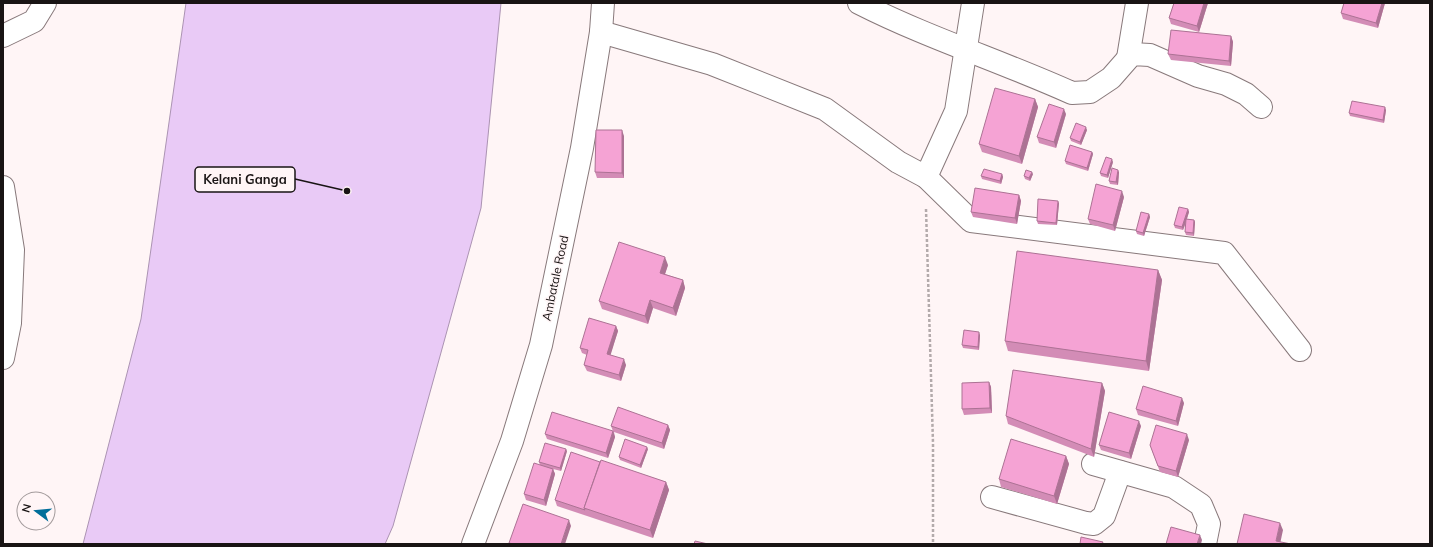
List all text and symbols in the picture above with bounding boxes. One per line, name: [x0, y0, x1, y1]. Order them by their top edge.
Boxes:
callout: Kelani Ganga: [195, 167, 295, 192]
text: Kelani Ganga: [203, 171, 287, 187]
street label: Ambatale Road: [539, 234, 571, 322]
north arrow: [16, 491, 56, 531]
text: N: [19, 502, 34, 514]

